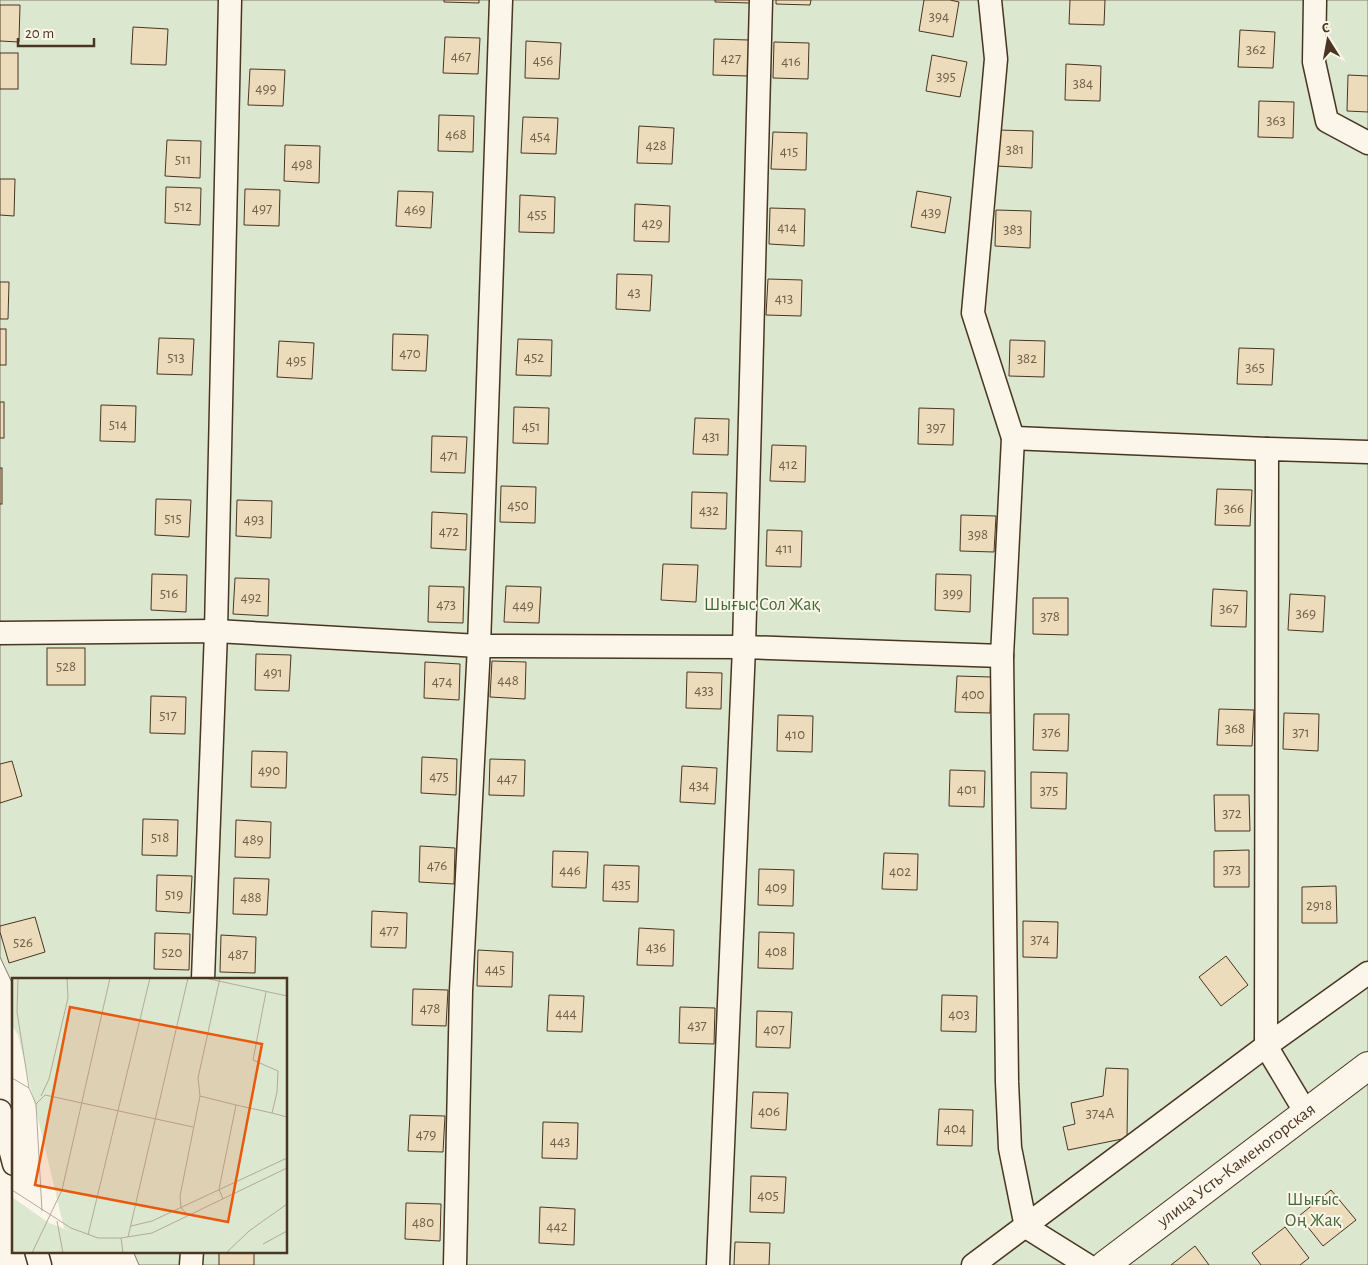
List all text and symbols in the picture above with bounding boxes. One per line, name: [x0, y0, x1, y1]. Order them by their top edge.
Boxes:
house number: 394: [929, 9, 949, 24]
scale bar: [18, 15, 94, 47]
north arrow: [1303, 15, 1353, 65]
text: С: [1321, 21, 1331, 36]
text: 20 m: [25, 26, 54, 41]
house number: 362: [1246, 42, 1266, 57]
house number: 467: [451, 49, 471, 64]
house number: 427: [721, 51, 741, 66]
house number: 456: [533, 53, 553, 68]
house number: 416: [781, 54, 801, 69]
house number: 395: [936, 69, 956, 84]
house number: 384: [1073, 76, 1093, 91]
house number: 499: [255, 81, 277, 96]
house number: 363: [1266, 113, 1286, 128]
house number: 468: [445, 127, 467, 142]
house number: 454: [530, 129, 550, 144]
house number: 428: [645, 138, 667, 153]
house number: 381: [1006, 142, 1024, 157]
house number: 415: [780, 144, 798, 159]
house number: 511: [175, 152, 191, 167]
house number: 498: [291, 157, 313, 172]
house number: 512: [174, 199, 192, 214]
house number: 497: [252, 201, 272, 216]
house number: 469: [404, 202, 426, 217]
house number: 439: [921, 205, 941, 220]
house number: 455: [527, 207, 547, 222]
house number: 429: [641, 216, 663, 231]
house number: 414: [777, 220, 797, 235]
house number: 383: [1003, 222, 1023, 237]
house number: 43: [627, 285, 641, 300]
house number: 413: [775, 291, 793, 306]
house number: 470: [399, 346, 421, 361]
house number: 513: [167, 350, 185, 365]
house number: 452: [524, 350, 544, 365]
house number: 382: [1017, 351, 1037, 366]
house number: 495: [286, 353, 306, 368]
house number: 365: [1245, 360, 1265, 375]
house number: 514: [109, 417, 127, 432]
house number: 451: [522, 419, 540, 434]
house number: 397: [926, 420, 946, 435]
house number: 431: [702, 429, 720, 444]
house number: 471: [440, 448, 458, 463]
house number: 412: [778, 457, 798, 472]
house number: 450: [507, 498, 529, 513]
house number: 366: [1224, 501, 1244, 516]
house number: 432: [699, 503, 719, 518]
house number: 515: [164, 511, 182, 526]
house number: 493: [244, 512, 264, 527]
house number: 472: [439, 524, 459, 539]
house number: 398: [968, 527, 988, 542]
house number: 411: [775, 541, 793, 556]
house number: 516: [160, 586, 178, 601]
house number: 399: [943, 586, 963, 601]
house number: 492: [240, 590, 262, 605]
park label: Шығыс Сол Жақ: [704, 596, 820, 614]
house number: 473: [436, 597, 456, 612]
house number: 449: [512, 598, 534, 613]
house number: 367: [1219, 601, 1239, 616]
house number: 369: [1296, 606, 1316, 621]
house number: 378: [1040, 609, 1060, 624]
house number: 528: [56, 659, 76, 674]
house number: 491: [263, 665, 283, 680]
house number: 448: [497, 673, 519, 688]
house number: 474: [432, 674, 452, 689]
house number: 433: [694, 683, 714, 698]
house number: 400: [961, 687, 985, 702]
house number: 517: [159, 708, 177, 723]
house number: 368: [1225, 721, 1245, 736]
house number: 376: [1041, 725, 1061, 740]
house number: 371: [1292, 725, 1310, 740]
house number: 410: [785, 727, 805, 742]
house number: 490: [258, 763, 280, 778]
house number: 475: [429, 769, 449, 784]
house number: 447: [497, 771, 517, 786]
house number: 434: [689, 778, 709, 793]
house number: 401: [957, 782, 977, 797]
house number: 375: [1040, 783, 1058, 798]
house number: 372: [1222, 806, 1242, 821]
house number: 518: [151, 830, 169, 845]
house number: 489: [242, 832, 264, 847]
house number: 476: [427, 858, 447, 873]
house number: 373: [1223, 862, 1241, 877]
house number: 446: [559, 863, 581, 878]
house number: 402: [889, 864, 911, 879]
house number: 435: [611, 877, 631, 892]
house number: 409: [765, 880, 787, 895]
house number: 519: [165, 887, 183, 902]
house number: 488: [240, 890, 262, 905]
house number: 2918: [1306, 898, 1332, 913]
house number: 477: [379, 923, 399, 938]
house number: 374: [1030, 932, 1050, 947]
house number: 526: [13, 935, 33, 950]
house number: 436: [646, 940, 666, 955]
house number: 408: [765, 944, 787, 959]
house number: 520: [161, 945, 183, 960]
house number: 487: [228, 947, 248, 962]
house number: 445: [485, 962, 505, 977]
inset map: [12, 978, 288, 1252]
house number: 478: [420, 1001, 440, 1016]
house number: 444: [555, 1006, 577, 1021]
house number: 403: [948, 1007, 970, 1022]
house number: 437: [687, 1018, 707, 1033]
house number: 407: [763, 1022, 785, 1037]
street label: улица Усть-Каменогорская: [1154, 1100, 1319, 1231]
house number: 406: [758, 1104, 780, 1119]
house number: 374А: [1086, 1106, 1114, 1121]
house number: 404: [944, 1121, 966, 1136]
house number: 479: [416, 1127, 436, 1142]
house number: 443: [550, 1134, 570, 1149]
house number: 405: [757, 1188, 779, 1203]
park label: Шығыс Оң Жақ: [1285, 1191, 1342, 1230]
house number: 480: [412, 1215, 434, 1230]
house number: 442: [546, 1219, 568, 1234]

